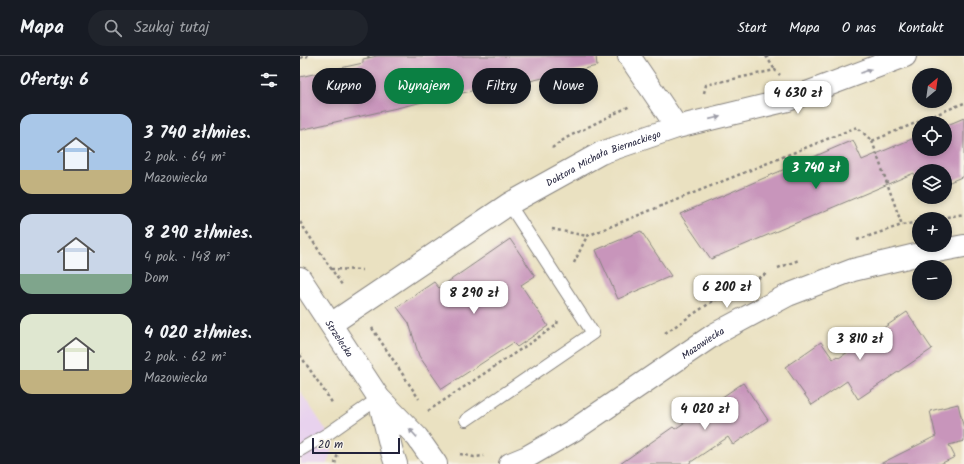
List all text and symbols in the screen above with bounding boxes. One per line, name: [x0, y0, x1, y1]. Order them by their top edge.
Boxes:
search box: [88, 10, 368, 46]
text: Mapa: [20, 13, 64, 43]
text: Szukaj tutaj: [134, 16, 209, 40]
icon: search: [102, 17, 124, 39]
text: Start: [737, 17, 767, 39]
text: Mapa: [789, 17, 820, 39]
text: O nas: [842, 17, 876, 39]
text: Kontakt: [898, 17, 944, 39]
text: Oferty: 6: [20, 67, 89, 94]
one-way arrow: [860, 67, 872, 73]
chip: Kupno: [312, 68, 376, 104]
chip: Wynajem: [384, 68, 464, 104]
chip: Filtry: [472, 68, 531, 104]
chip: Nowe: [539, 68, 598, 104]
north arrow: [912, 68, 952, 108]
map controls: [912, 68, 952, 300]
icon: filters: [258, 69, 280, 91]
pin: 4 630 zł: [757, 81, 839, 115]
text: 4 630 zł: [773, 83, 823, 104]
one-way arrow: [709, 114, 722, 120]
button: locate: [912, 116, 952, 156]
text: 3 740 zł/mies.: [144, 120, 250, 147]
street label: Doktora Michała Biernackiego: [543, 126, 664, 191]
icon: home: [52, 130, 100, 178]
text: 2 pok. · 64 m²: [144, 147, 226, 168]
pin: 3 740 zł: [775, 156, 857, 190]
text: 3 740 zł: [792, 158, 840, 179]
button: layers: [912, 164, 952, 204]
text: Mazowiecka: [144, 168, 208, 189]
button: +: [912, 212, 952, 252]
text: 8 290 zł/mies.: [144, 220, 252, 247]
icon: home: [52, 230, 100, 278]
text: 4 pok. · 148 m²: [144, 247, 230, 268]
button: −: [912, 260, 952, 300]
text: Dom: [144, 268, 169, 289]
pin: 6 200 zł: [686, 275, 768, 309]
text: 6 200 zł: [702, 277, 752, 298]
pin: 8 290 zł: [433, 281, 515, 315]
text: 8 290 zł: [449, 283, 499, 304]
street label: Strzelecka: [320, 317, 357, 361]
text: 4 020 zł/mies.: [144, 320, 252, 347]
street label: Mazowiecka: [678, 323, 728, 364]
pin: 3 810 zł: [819, 327, 901, 361]
text: 3 810 zł: [837, 329, 883, 350]
icon: home: [52, 330, 100, 378]
text: 2 pok. · 62 m²: [144, 347, 226, 368]
text: Mazowiecka: [144, 368, 208, 389]
pin: 4 020 zł: [664, 397, 746, 431]
text: 4 020 zł: [680, 399, 730, 420]
one-way arrow: [408, 428, 417, 438]
scale bar: [312, 436, 400, 455]
text: 20 m: [318, 436, 343, 454]

